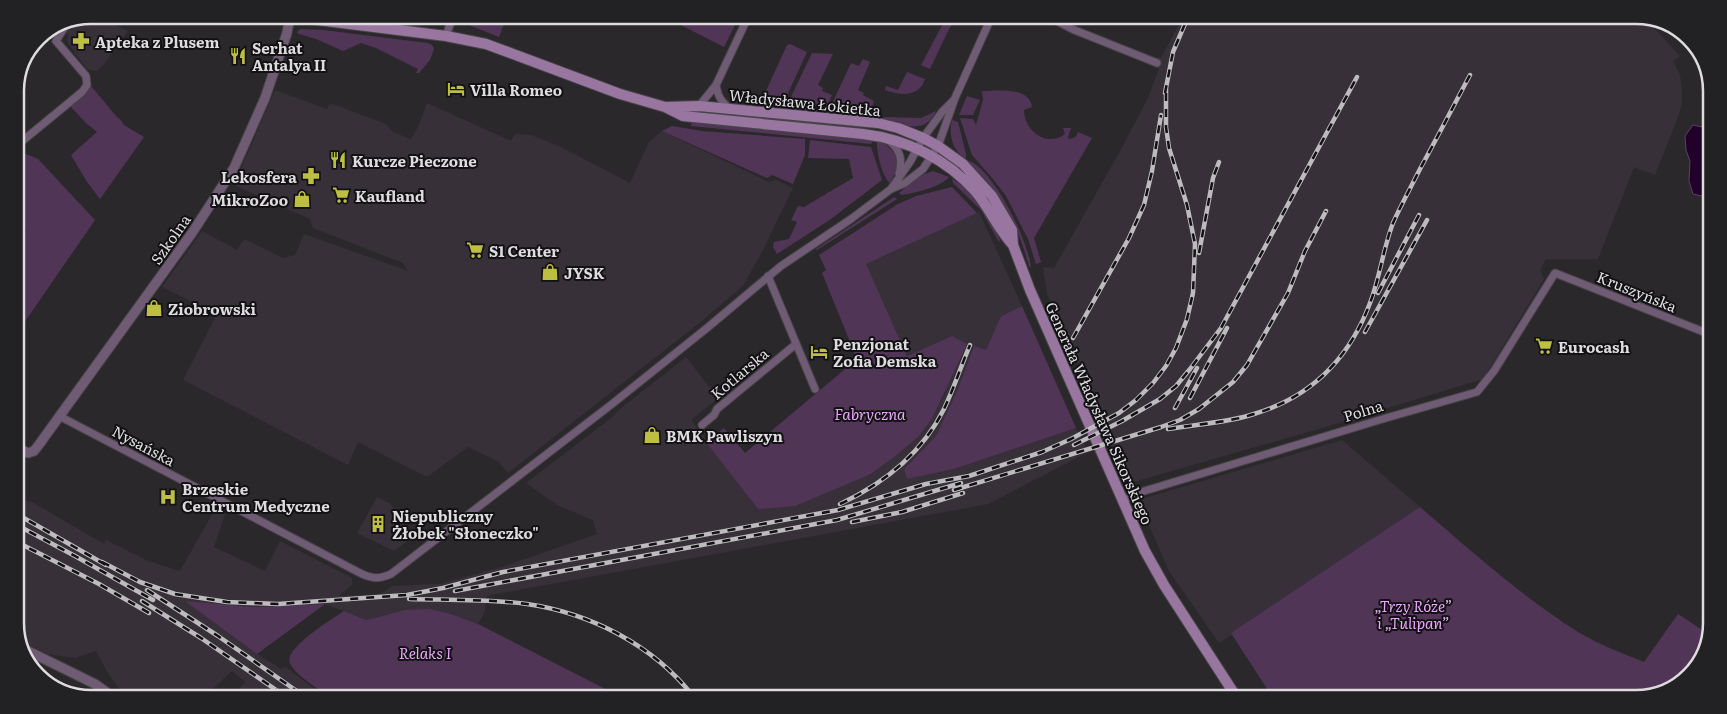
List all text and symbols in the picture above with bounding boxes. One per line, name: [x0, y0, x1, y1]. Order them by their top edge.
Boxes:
place label: Apteka z Plusem: [95, 30, 219, 53]
pharmacy icon: Apteka z Plusem: [71, 31, 91, 51]
place label: Serhat Antalya II: [252, 36, 326, 76]
restaurant icon: Serhat Antalya II: [228, 46, 248, 66]
place label: Villa Romeo: [470, 78, 562, 101]
hotel icon: Villa Romeo: [446, 79, 466, 99]
street label: Władysława Łokietka: [728, 83, 883, 122]
place label: Kurcze Pieczone: [352, 149, 477, 172]
restaurant icon: Kurcze Pieczone: [328, 150, 348, 170]
place label: Lekosfera: [221, 165, 297, 188]
pharmacy icon: Lekosfera: [301, 166, 321, 186]
place label: Kaufland: [355, 184, 425, 207]
supermarket icon: Kaufland: [331, 185, 351, 205]
place label: MikroZoo: [211, 188, 288, 211]
shop icon: MikroZoo: [292, 189, 312, 209]
street label: Szkolna: [144, 208, 196, 269]
place label: S1 Center: [489, 239, 559, 262]
supermarket icon: S1 Center: [465, 240, 485, 260]
place label: JYSK: [564, 261, 605, 284]
shop icon: JYSK: [540, 262, 560, 282]
street label: Kruszyńska: [1594, 265, 1681, 318]
place label: Ziobrowski: [168, 297, 256, 320]
shop icon: Ziobrowski: [144, 298, 164, 318]
street label: Generała Władysława Sikorskiego: [1040, 298, 1160, 528]
place label: Penzjonat Zofia Demska: [833, 332, 937, 372]
place label: Eurocash: [1558, 335, 1630, 358]
supermarket icon: Eurocash: [1534, 336, 1554, 356]
street label: Kotlarska: [705, 341, 774, 404]
hotel icon: Penzjonat Zofia Demska: [809, 342, 829, 362]
street label: Polna: [1340, 393, 1387, 427]
park label: Fabryczna: [834, 402, 906, 425]
street label: Nysańska: [108, 419, 180, 472]
place label: BMK Pawliszyn: [666, 424, 783, 447]
shop icon: BMK Pawliszyn: [642, 425, 662, 445]
place label: Brzeskie Centrum Medyczne: [182, 477, 330, 517]
hospital icon: Brzeskie Centrum Medyczne: [158, 487, 178, 507]
place label: Niepubliczny Żłobek "Słoneczko": [392, 504, 539, 544]
building icon: Niepubliczny Żłobek "Słoneczko": [368, 514, 388, 534]
park label: „Trzy Róże” i „Tulipan”: [1374, 594, 1452, 634]
park label: Relaks I: [399, 641, 452, 664]

